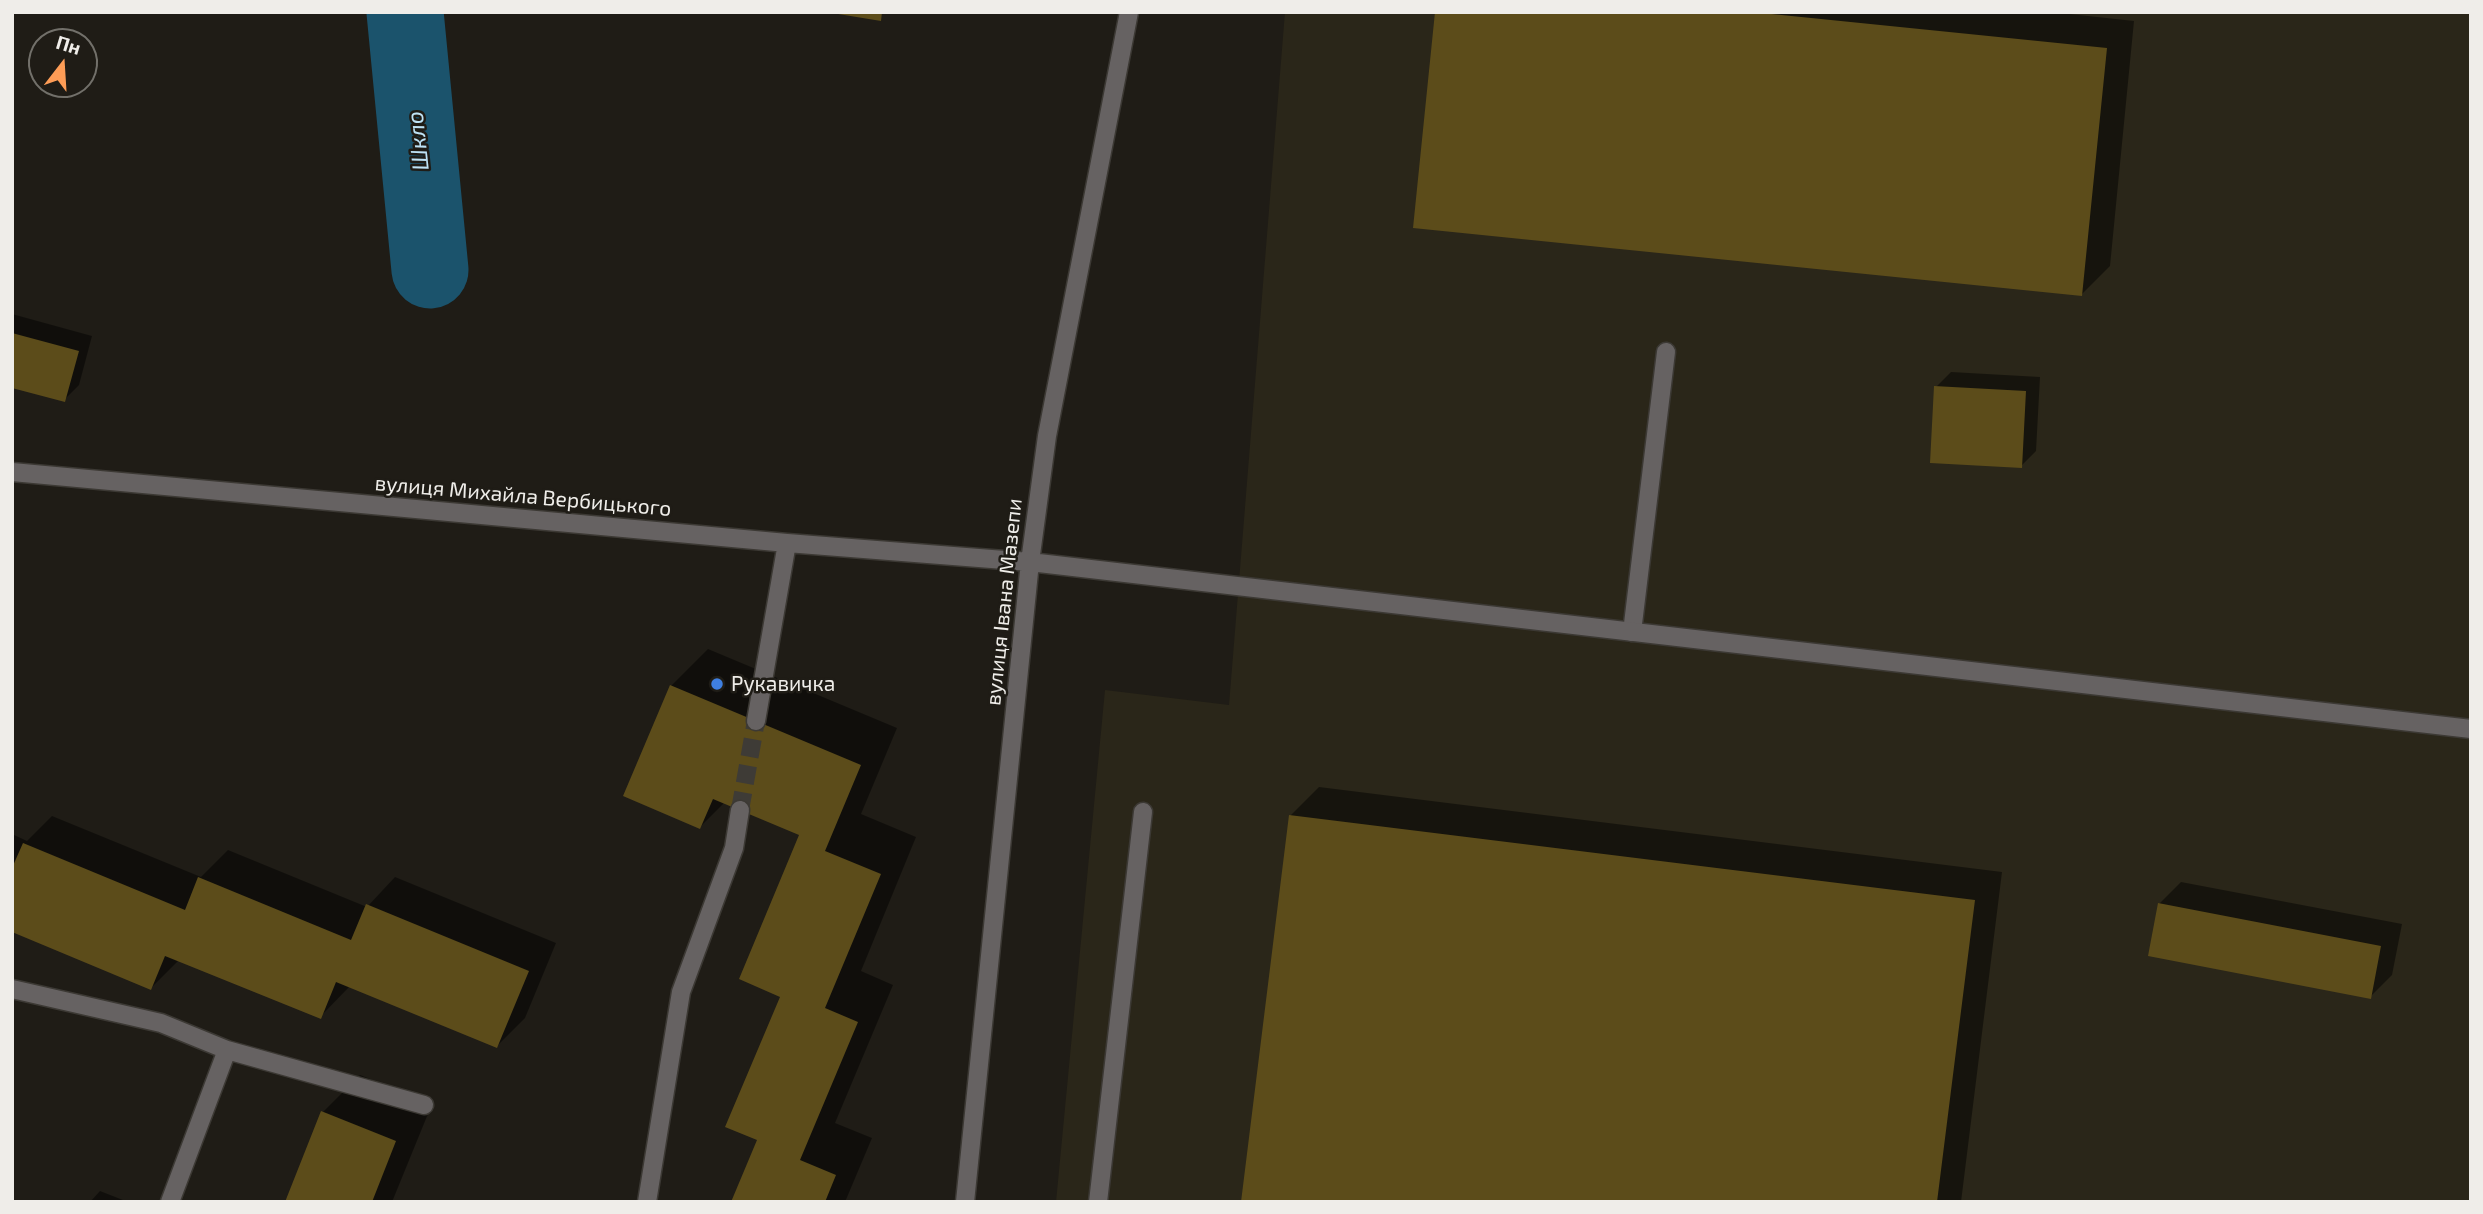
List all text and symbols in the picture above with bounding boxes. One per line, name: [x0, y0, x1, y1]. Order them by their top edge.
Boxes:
north arrow: [28, 28, 98, 98]
text: Пн: [54, 30, 84, 59]
water label: Шкло: [401, 110, 435, 172]
street label: вулиця Михайла Вербицького: [374, 470, 672, 522]
street label: вулиця Івана Мазепи: [981, 497, 1027, 707]
place label: Рукавичка: [731, 671, 835, 697]
marker: Рукавичка: [709, 676, 725, 692]

